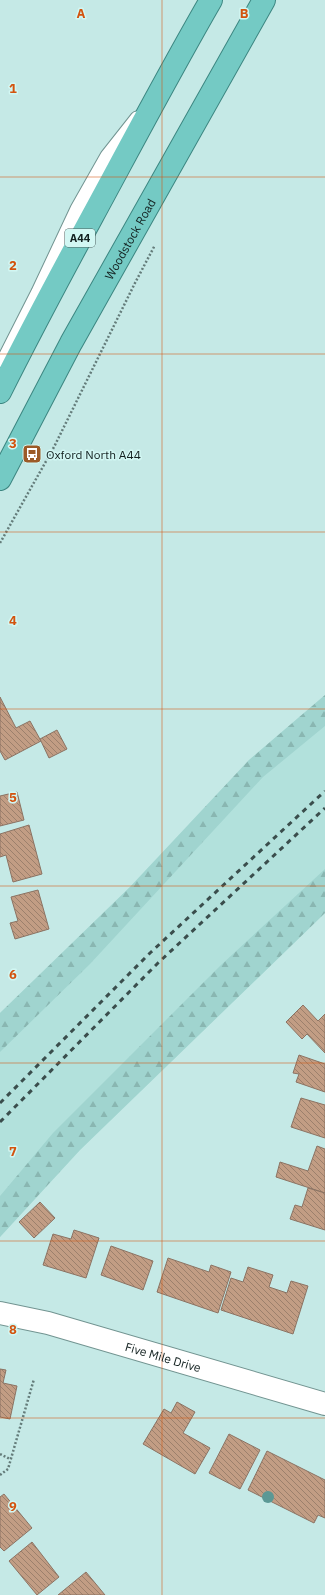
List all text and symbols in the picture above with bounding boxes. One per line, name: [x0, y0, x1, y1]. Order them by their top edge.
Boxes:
text: A: [77, 5, 86, 22]
text: B: [240, 5, 249, 22]
text: 1: [9, 80, 17, 97]
street label: Woodstock Road: [101, 196, 158, 282]
road number: A44: [65, 229, 95, 247]
text: 2: [9, 257, 17, 274]
text: 3: [9, 435, 17, 452]
bus stop icon: Oxford North A44: [21, 443, 43, 465]
place label: Oxford North A44: [46, 447, 141, 462]
text: 4: [9, 612, 17, 629]
text: 5: [9, 789, 17, 806]
text: 6: [9, 966, 17, 983]
text: 7: [9, 1143, 17, 1160]
text: 8: [9, 1321, 17, 1338]
street label: Five Mile Drive: [123, 1338, 203, 1375]
text: 9: [9, 1498, 17, 1515]

